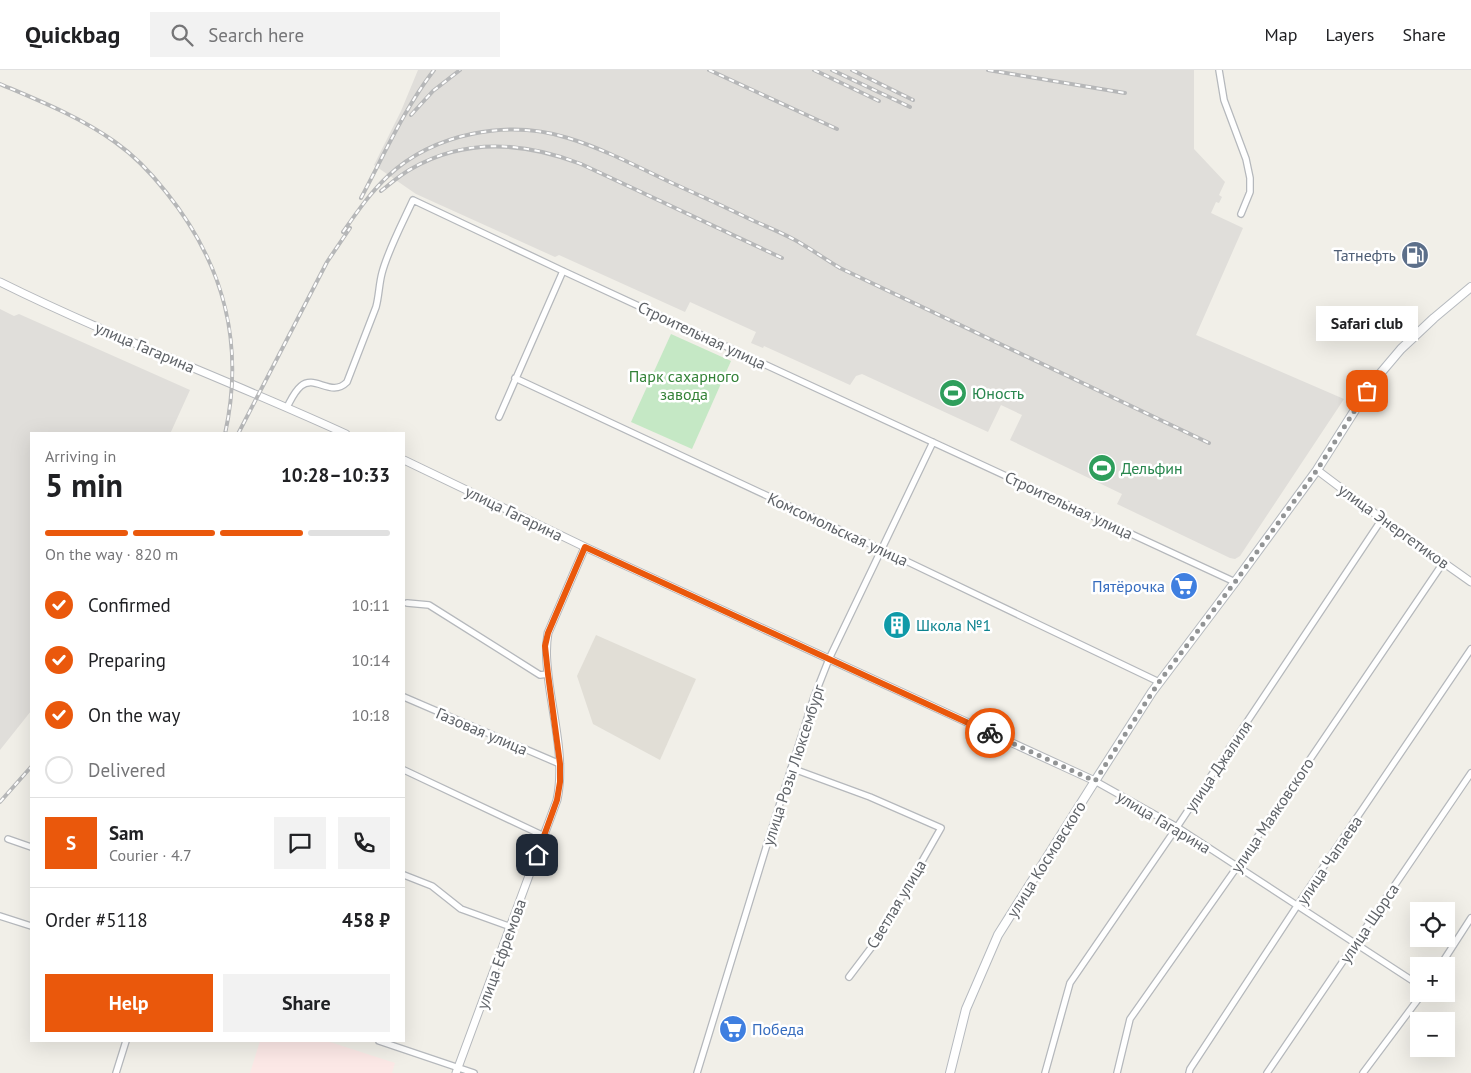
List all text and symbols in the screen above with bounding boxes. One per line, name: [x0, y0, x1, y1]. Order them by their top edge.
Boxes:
search box: [150, 12, 500, 57]
text: Quickbag: [25, 19, 120, 50]
icon: search: [168, 21, 196, 49]
text: Search here: [208, 23, 304, 47]
text: Map: [1265, 23, 1297, 46]
text: Layers: [1325, 23, 1374, 46]
text: Share: [1402, 23, 1446, 46]
fuel station icon: Татнефть: [1400, 240, 1430, 270]
place label: Татнефть: [1334, 245, 1396, 265]
street label: Строительная улица: [635, 297, 769, 373]
callout: Safari club: [1316, 306, 1418, 341]
text: Safari club: [1331, 313, 1403, 333]
street label: улица Гагарина: [92, 317, 198, 377]
park label: Парк сахарного завода: [629, 366, 739, 404]
pin: [1346, 370, 1388, 412]
icon: bag: [1353, 377, 1381, 405]
sports icon: Юность: [938, 378, 968, 408]
place label: Юность: [972, 383, 1024, 403]
text: Arriving in: [45, 446, 116, 466]
sports icon: Дельфин: [1087, 453, 1117, 483]
place label: Дельфин: [1121, 458, 1183, 478]
text: 10:28–10:33: [281, 463, 390, 487]
text: 5 min: [45, 464, 123, 506]
street label: Строительная улица: [1002, 467, 1136, 543]
street label: улица Энергетиков: [1334, 479, 1454, 573]
street label: улица Гагарина: [462, 481, 566, 545]
street label: Комсомольская улица: [765, 488, 911, 570]
text: On the way · 820 m: [45, 544, 178, 564]
supermarket icon: Пятёрочка: [1169, 571, 1199, 601]
place label: Пятёрочка: [1092, 576, 1165, 596]
icon: check: [45, 591, 73, 619]
text: Confirmed: [88, 593, 171, 617]
text: 10:11: [352, 595, 390, 615]
building icon: Школа №1: [882, 610, 912, 640]
place label: Школа №1: [916, 615, 991, 635]
icon: check: [45, 646, 73, 674]
text: Preparing: [88, 648, 166, 672]
text: 10:14: [352, 650, 390, 670]
street label: улица Розы Люксембург: [757, 682, 829, 848]
icon: check: [45, 701, 73, 729]
text: On the way: [88, 703, 180, 727]
street label: Газовая улица: [433, 703, 531, 759]
text: 10:18: [352, 705, 390, 725]
courier: [965, 708, 1015, 758]
street label: улица Джалиля: [1180, 716, 1256, 816]
icon: bike: [976, 719, 1004, 747]
street label: улица Маяковского: [1226, 754, 1318, 876]
text: Delivered: [88, 758, 166, 782]
street label: улица Гагарина: [1113, 786, 1215, 858]
street label: улица Космовского: [1002, 797, 1090, 921]
street label: улица Чапаева: [1292, 812, 1366, 908]
button: chat: [274, 817, 326, 869]
button: phone: [338, 817, 390, 869]
text: Sam: [109, 821, 144, 845]
text: S: [66, 831, 76, 855]
pin: [516, 834, 558, 876]
icon: home: [523, 841, 551, 869]
text: Courier · 4.7: [109, 845, 192, 865]
street label: Светлая улица: [862, 856, 930, 952]
street label: улица Щорса: [1335, 879, 1403, 967]
street label: улица Ефремова: [472, 896, 530, 1012]
map controls: [1410, 902, 1455, 1057]
button: locate: [1410, 902, 1455, 947]
text: Order #5118: [45, 908, 148, 932]
text: 458 ₽: [342, 908, 390, 932]
button: +: [1410, 957, 1455, 1002]
button: Help: [45, 974, 213, 1032]
button: Share: [223, 974, 390, 1032]
button: −: [1410, 1012, 1455, 1057]
supermarket icon: Победа: [718, 1014, 748, 1044]
place label: Победа: [752, 1019, 804, 1039]

